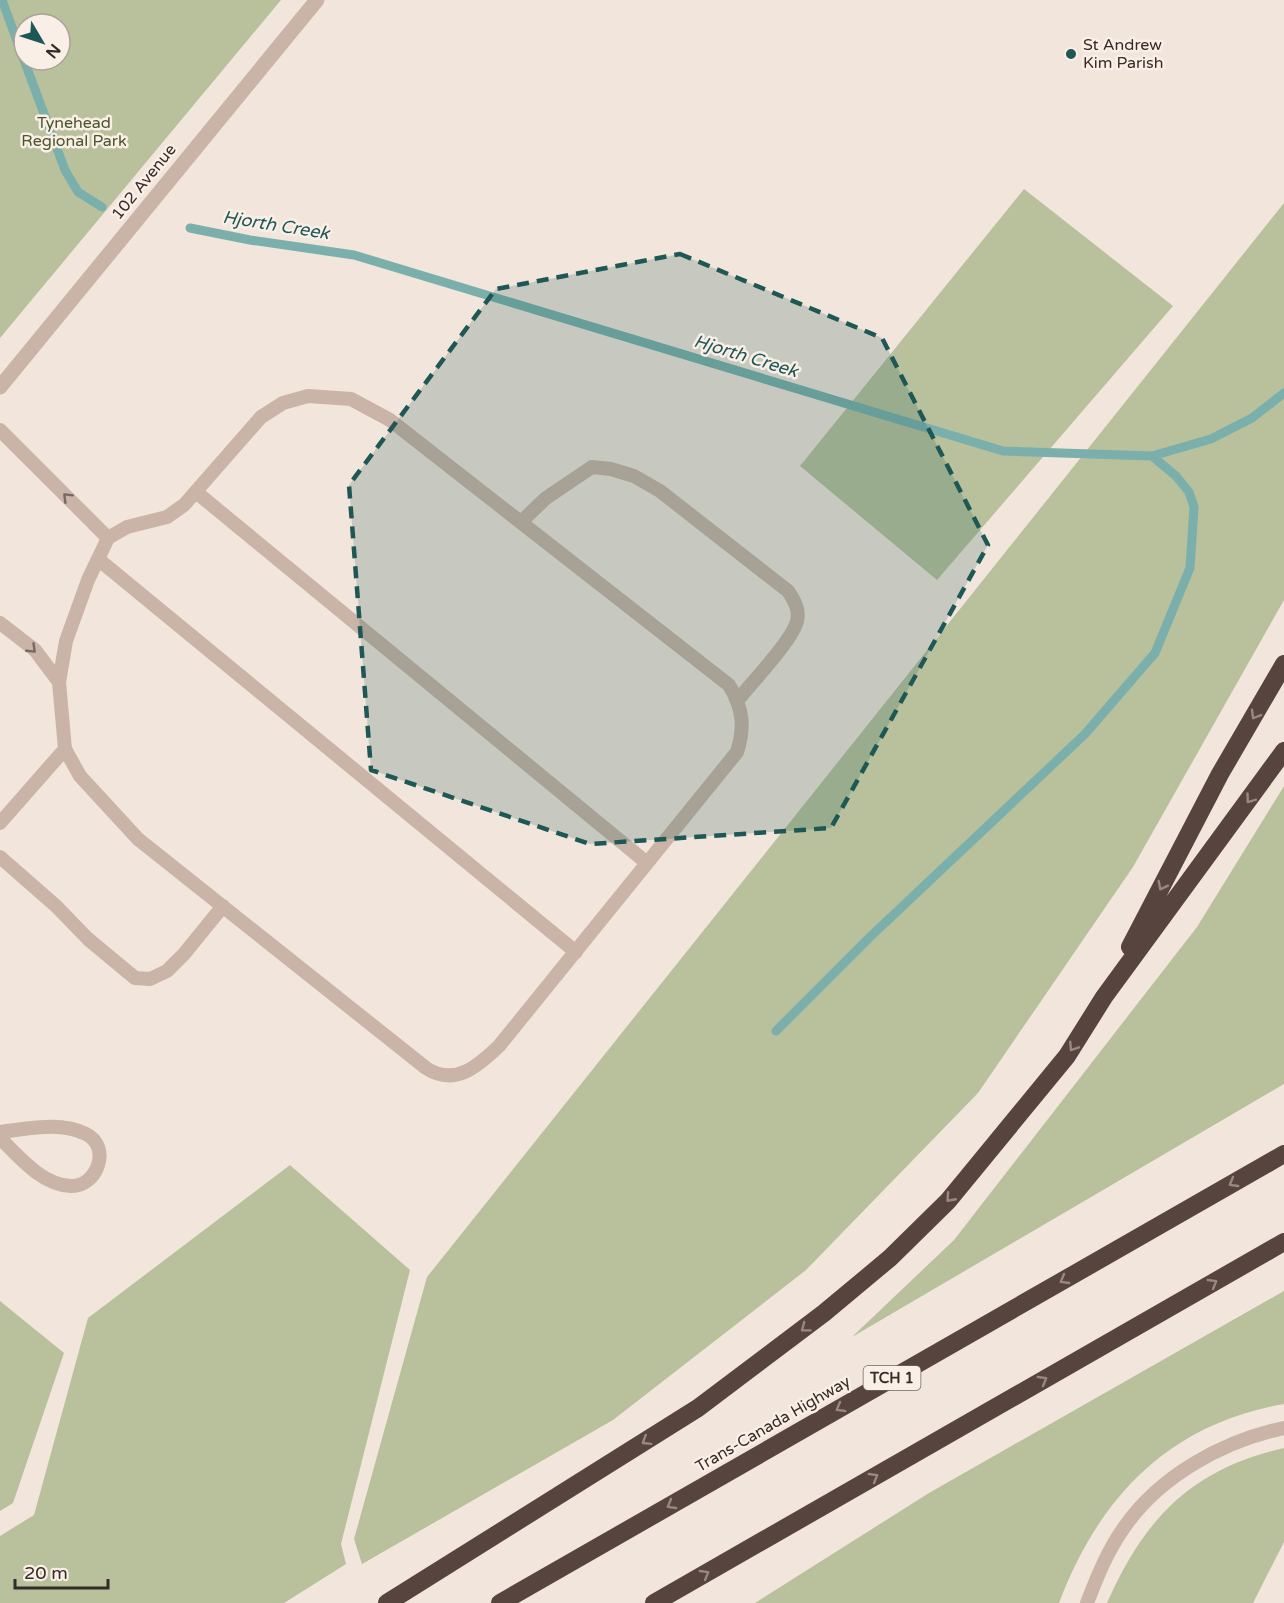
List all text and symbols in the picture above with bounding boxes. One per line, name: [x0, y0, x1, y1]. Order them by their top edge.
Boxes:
north arrow: [12, 12, 72, 72]
place label: St Andrew Kim Parish: [1083, 35, 1163, 73]
text: N: [41, 40, 65, 62]
marker: St Andrew Kim Parish: [1064, 47, 1078, 61]
park label: Tynehead Regional Park: [21, 113, 127, 151]
street label: 102 Avenue: [107, 140, 181, 224]
water label: Hjorth Creek: [221, 206, 332, 244]
water label: Hjorth Creek: [691, 330, 802, 383]
one-way arrow: [63, 493, 74, 504]
one-way arrow: [25, 642, 36, 653]
one-way arrow: [1250, 709, 1262, 719]
one-way arrow: [1246, 792, 1257, 803]
one-way arrow: [1158, 880, 1169, 891]
one-way arrow: [1069, 1040, 1080, 1051]
one-way arrow: [1229, 1176, 1239, 1187]
one-way arrow: [946, 1191, 957, 1202]
one-way arrow: [1060, 1273, 1070, 1284]
one-way arrow: [1206, 1278, 1217, 1290]
one-way arrow: [801, 1320, 812, 1331]
road number: TCH 1: [864, 1366, 920, 1390]
street label: Trans-Canada Highway: [692, 1371, 854, 1477]
one-way arrow: [1037, 1376, 1048, 1387]
one-way arrow: [836, 1401, 846, 1412]
one-way arrow: [642, 1433, 652, 1445]
one-way arrow: [868, 1473, 878, 1484]
one-way arrow: [667, 1498, 677, 1509]
scale bar: [15, 1552, 108, 1590]
text: 20 m: [24, 1562, 68, 1584]
one-way arrow: [699, 1570, 709, 1581]

